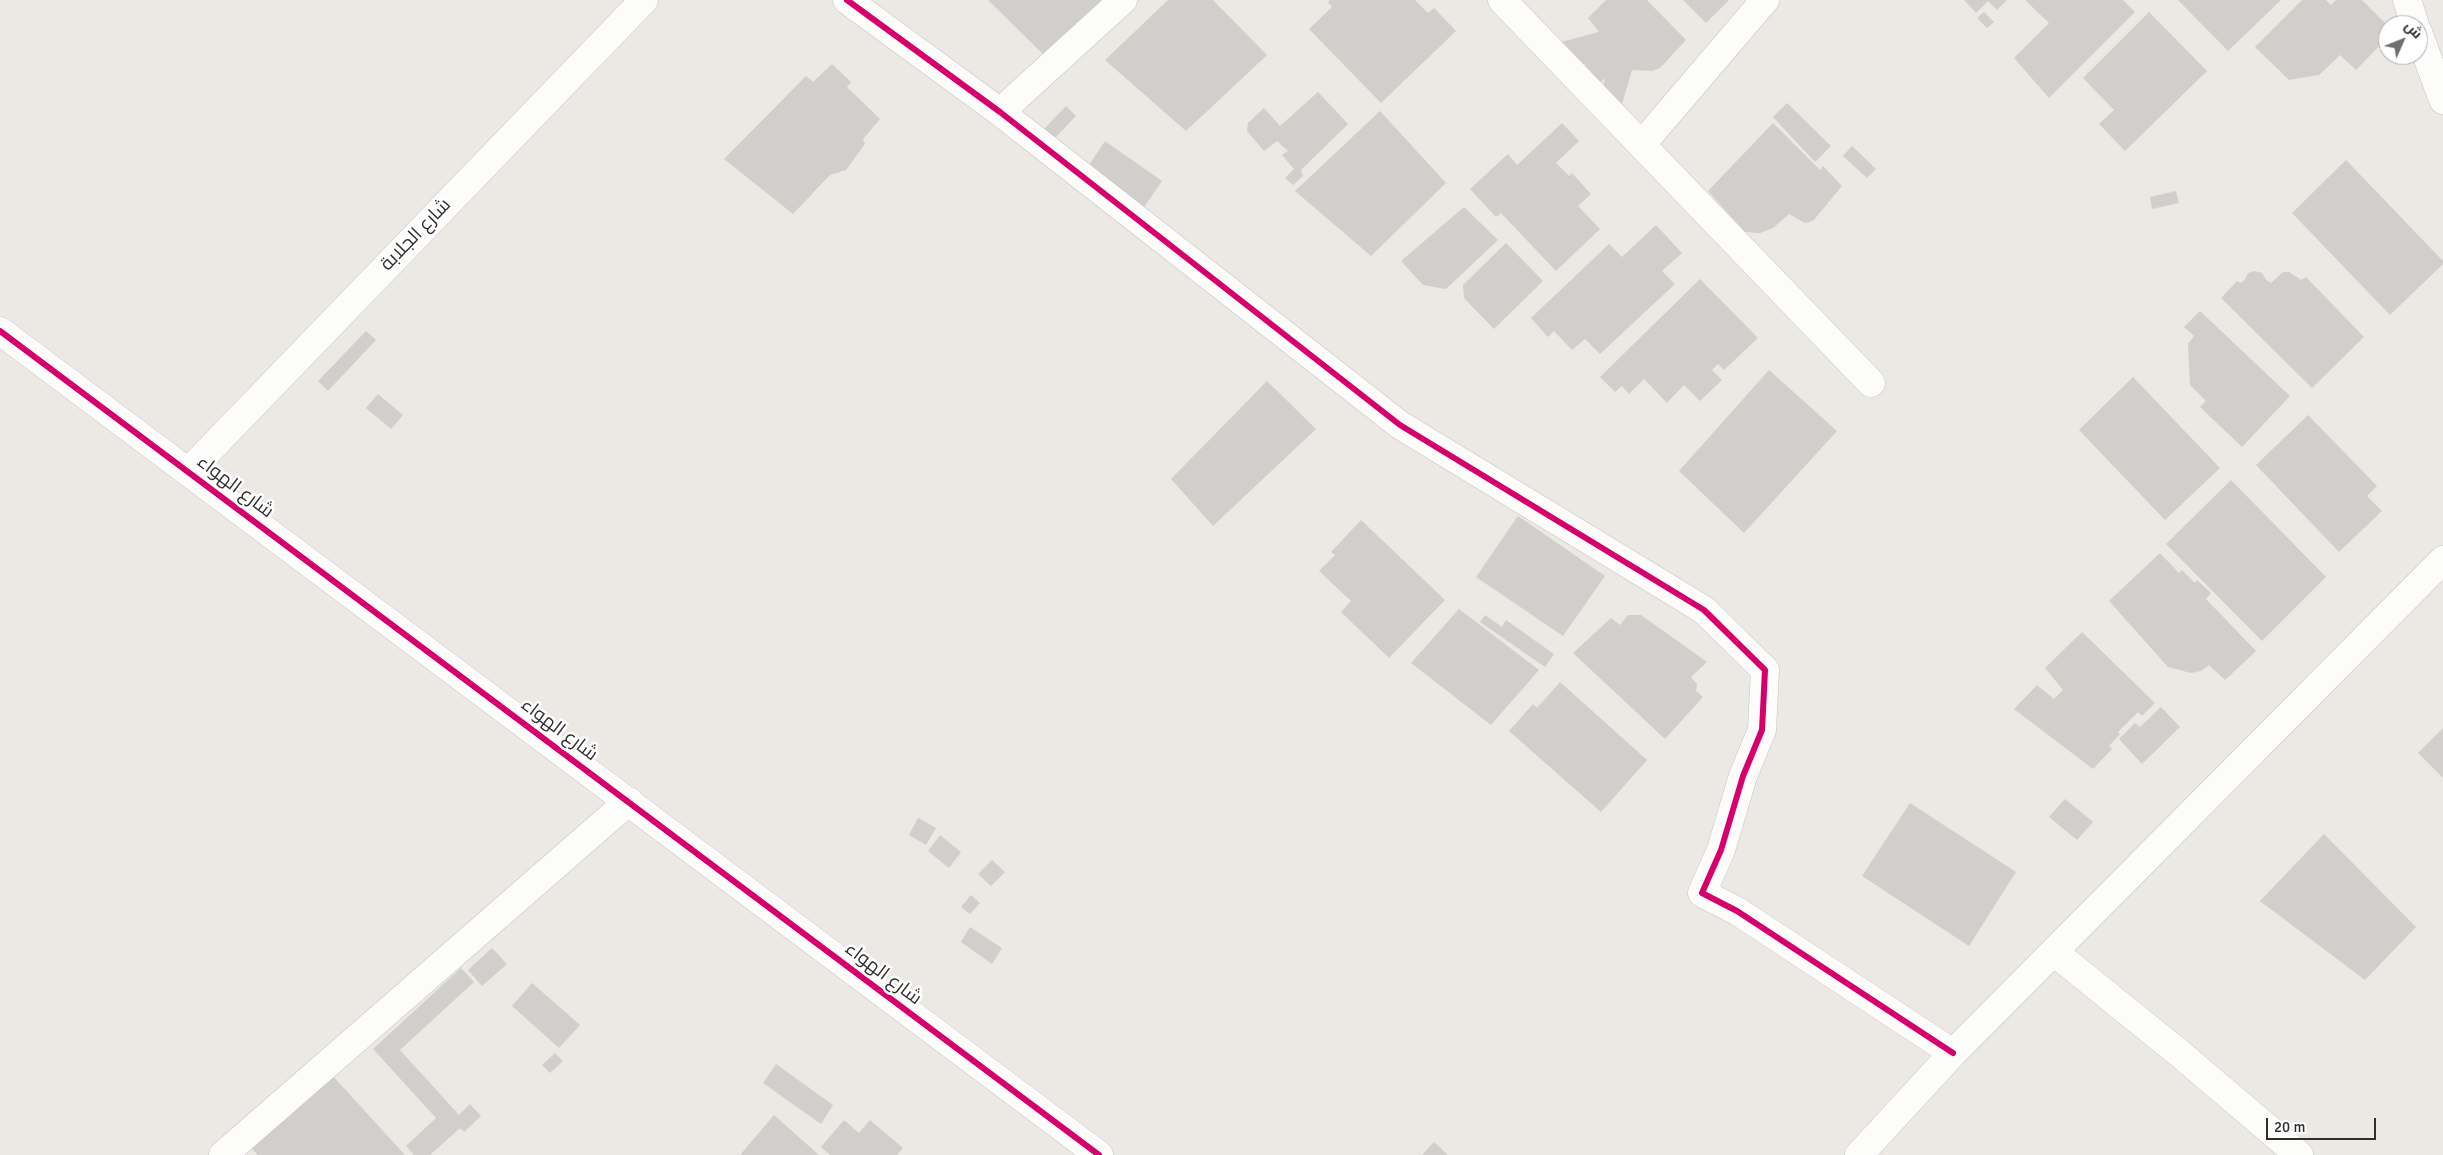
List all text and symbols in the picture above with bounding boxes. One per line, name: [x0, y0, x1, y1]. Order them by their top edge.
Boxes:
north arrow: [2378, 15, 2428, 65]
text: ش: [2401, 18, 2426, 42]
street label: شارع الجلابة: [376, 194, 456, 276]
street label: شارع الهواء: [192, 451, 278, 523]
street label: شارع الهواء: [516, 694, 602, 766]
street label: شارع الهواء: [840, 938, 926, 1010]
scale bar: [2268, 1108, 2378, 1140]
text: 20 m: [2274, 1118, 2305, 1136]

